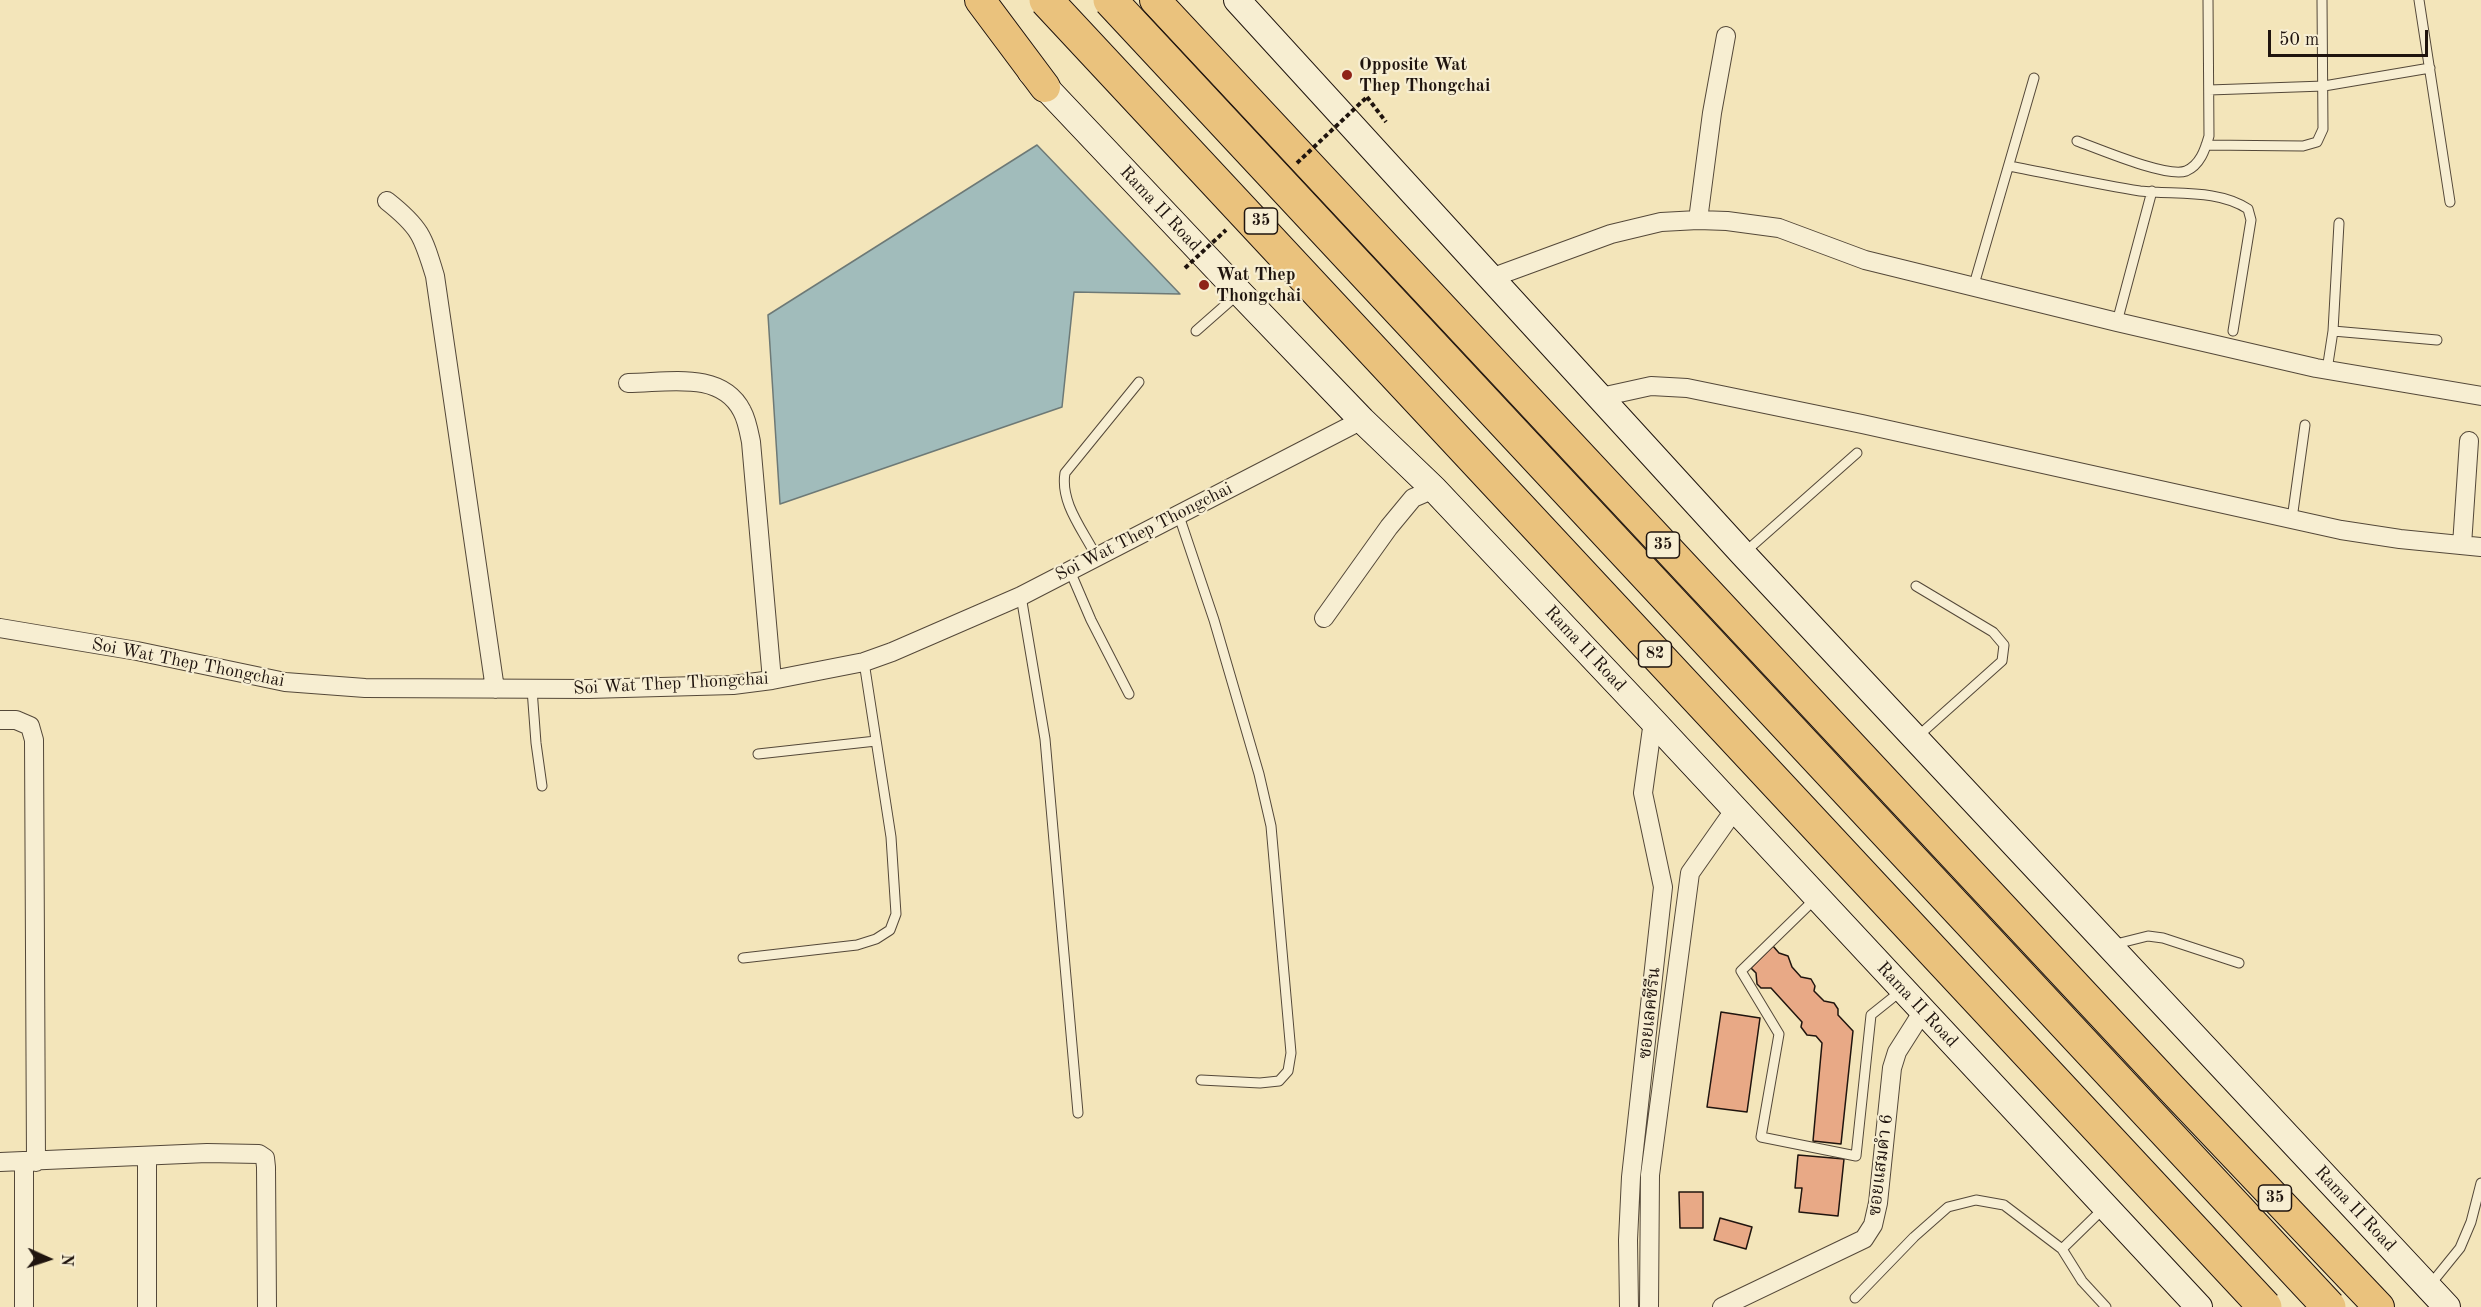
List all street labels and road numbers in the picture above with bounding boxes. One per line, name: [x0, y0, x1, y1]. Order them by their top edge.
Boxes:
street label: Rama II Road: [1115, 162, 1205, 256]
road number: 35: [1244, 208, 1278, 234]
street label: Soi Wat Thep Thongchai: [1052, 478, 1236, 586]
road number: 35: [1646, 532, 1680, 558]
street label: Rama II Road: [1540, 602, 1630, 696]
street label: Soi Wat Thep Thongchai: [90, 634, 286, 692]
road number: 82: [1638, 641, 1672, 667]
street label: Soi Wat Thep Thongchai: [573, 668, 769, 700]
street label: Rama II Road: [1872, 958, 1962, 1052]
street label: ซอยเลคซีรีน: [1634, 966, 1666, 1060]
street label: ซอยแสมดำ 6: [1864, 1113, 1898, 1217]
street label: Rama II Road: [2310, 1162, 2400, 1256]
road number: 35: [2258, 1185, 2292, 1211]

